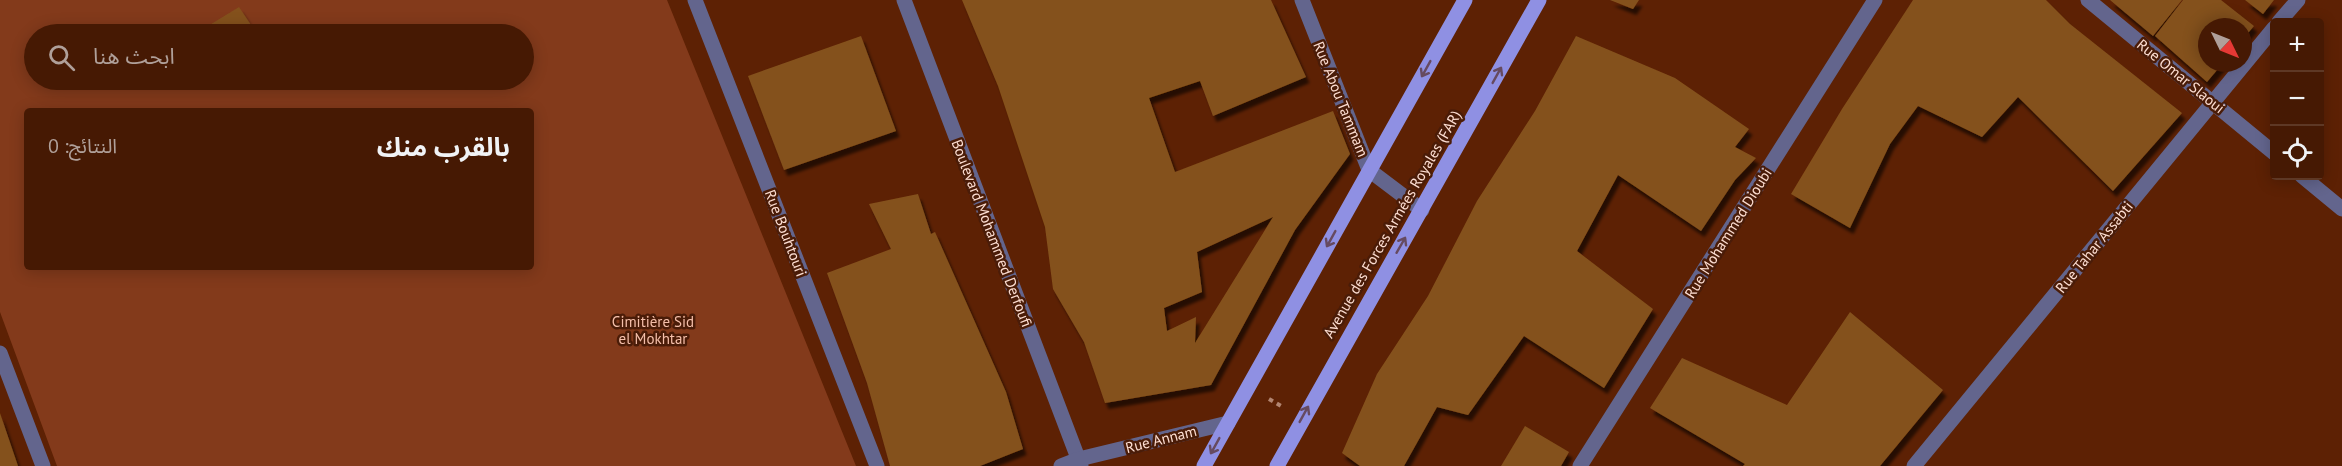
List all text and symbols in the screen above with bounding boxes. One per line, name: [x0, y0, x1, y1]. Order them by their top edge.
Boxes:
north arrow: [2198, 18, 2252, 72]
map controls: [2270, 18, 2324, 180]
button: +: [2270, 18, 2324, 72]
search box: [24, 24, 534, 90]
street label: Rue Omar Slaoui: [2133, 35, 2229, 117]
street label: Rue Abou Tammam: [1309, 39, 1373, 159]
icon: search: [45, 41, 78, 74]
text: ابحث هنا: [93, 42, 175, 70]
one-way arrow: [1420, 60, 1432, 77]
one-way arrow: [1492, 67, 1503, 85]
button: −: [2270, 72, 2324, 126]
street label: Avenue des Forces Armées Royales (FAR): [1319, 107, 1465, 341]
button: locate: [2270, 126, 2324, 180]
text: بالقرب منك: [377, 130, 510, 163]
text: النتائج: 0: [48, 133, 117, 159]
street label: Boulevard Mohammed Derfoufi: [947, 137, 1037, 329]
street label: Rue Mohammed Dioubi: [1680, 164, 1776, 302]
street label: Rue Bouhtouri: [761, 187, 811, 279]
street label: Rue Tahar Assabti: [2051, 197, 2137, 297]
one-way arrow: [1325, 230, 1336, 248]
one-way arrow: [1396, 237, 1408, 254]
park label: Cimitière Sid el Mokhtar: [612, 312, 694, 348]
one-way arrow: [1299, 406, 1310, 424]
street label: Rue Annam: [1123, 421, 1199, 457]
one-way arrow: [1209, 437, 1221, 454]

